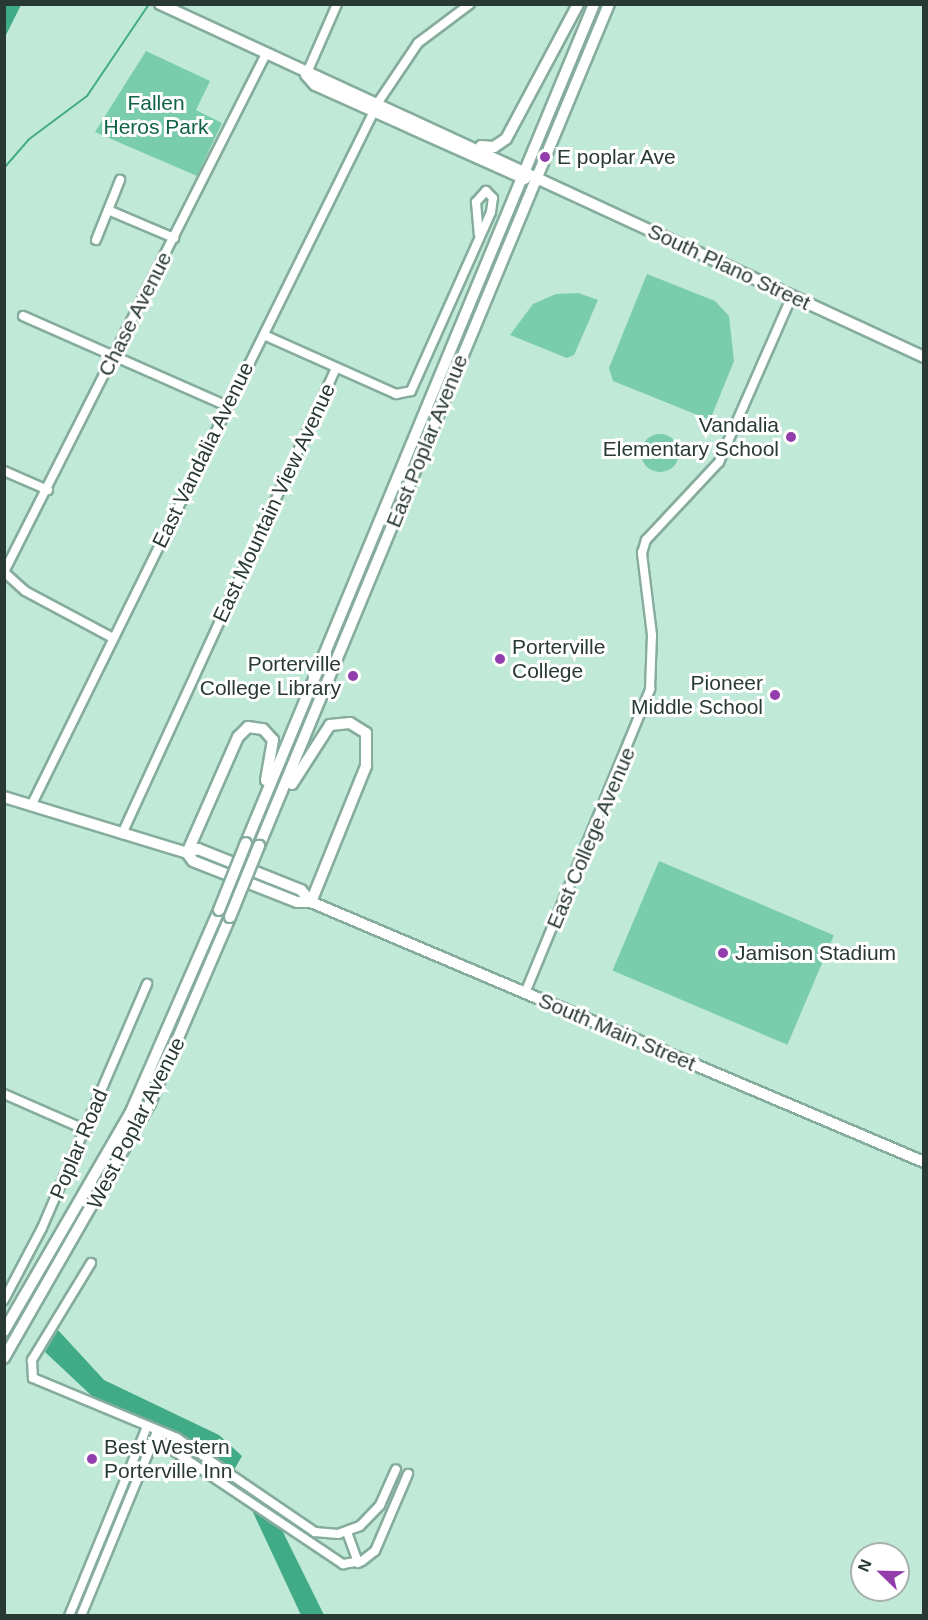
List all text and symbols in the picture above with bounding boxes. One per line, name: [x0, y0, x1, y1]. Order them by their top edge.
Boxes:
park label: Fallen Heros Park: [103, 90, 209, 140]
place label: E poplar Ave: [557, 144, 677, 170]
marker: E poplar Ave: [538, 150, 552, 164]
street label: South Plano Street: [644, 218, 814, 316]
street label: Chase Avenue: [93, 247, 177, 381]
street label: East Poplar Avenue: [381, 350, 473, 532]
street label: East Vandalia Avenue: [147, 357, 259, 553]
street label: East Mountain View Avenue: [207, 379, 341, 627]
place label: Vandalia Elementary School: [603, 412, 779, 462]
marker: Vandalia Elementary School: [784, 430, 798, 444]
place label: Porterville College: [512, 634, 605, 684]
place label: Porterville College Library: [200, 651, 341, 701]
marker: Porterville College: [493, 652, 507, 666]
marker: Porterville College Library: [346, 669, 360, 683]
place label: Pioneer Middle School: [631, 670, 763, 720]
marker: Pioneer Middle School: [768, 688, 782, 702]
street label: East College Avenue: [541, 743, 641, 933]
place label: Jamison Stadium: [735, 940, 896, 966]
marker: Jamison Stadium: [716, 946, 730, 960]
street label: South Main Street: [535, 988, 699, 1076]
street label: West Poplar Avenue: [81, 1032, 191, 1214]
street label: Poplar Road: [45, 1085, 113, 1203]
place label: Best Western Porterville Inn: [104, 1434, 232, 1484]
marker: Best Western Porterville Inn: [85, 1452, 99, 1466]
north arrow: [850, 1542, 910, 1602]
text: N: [855, 1557, 875, 1574]

